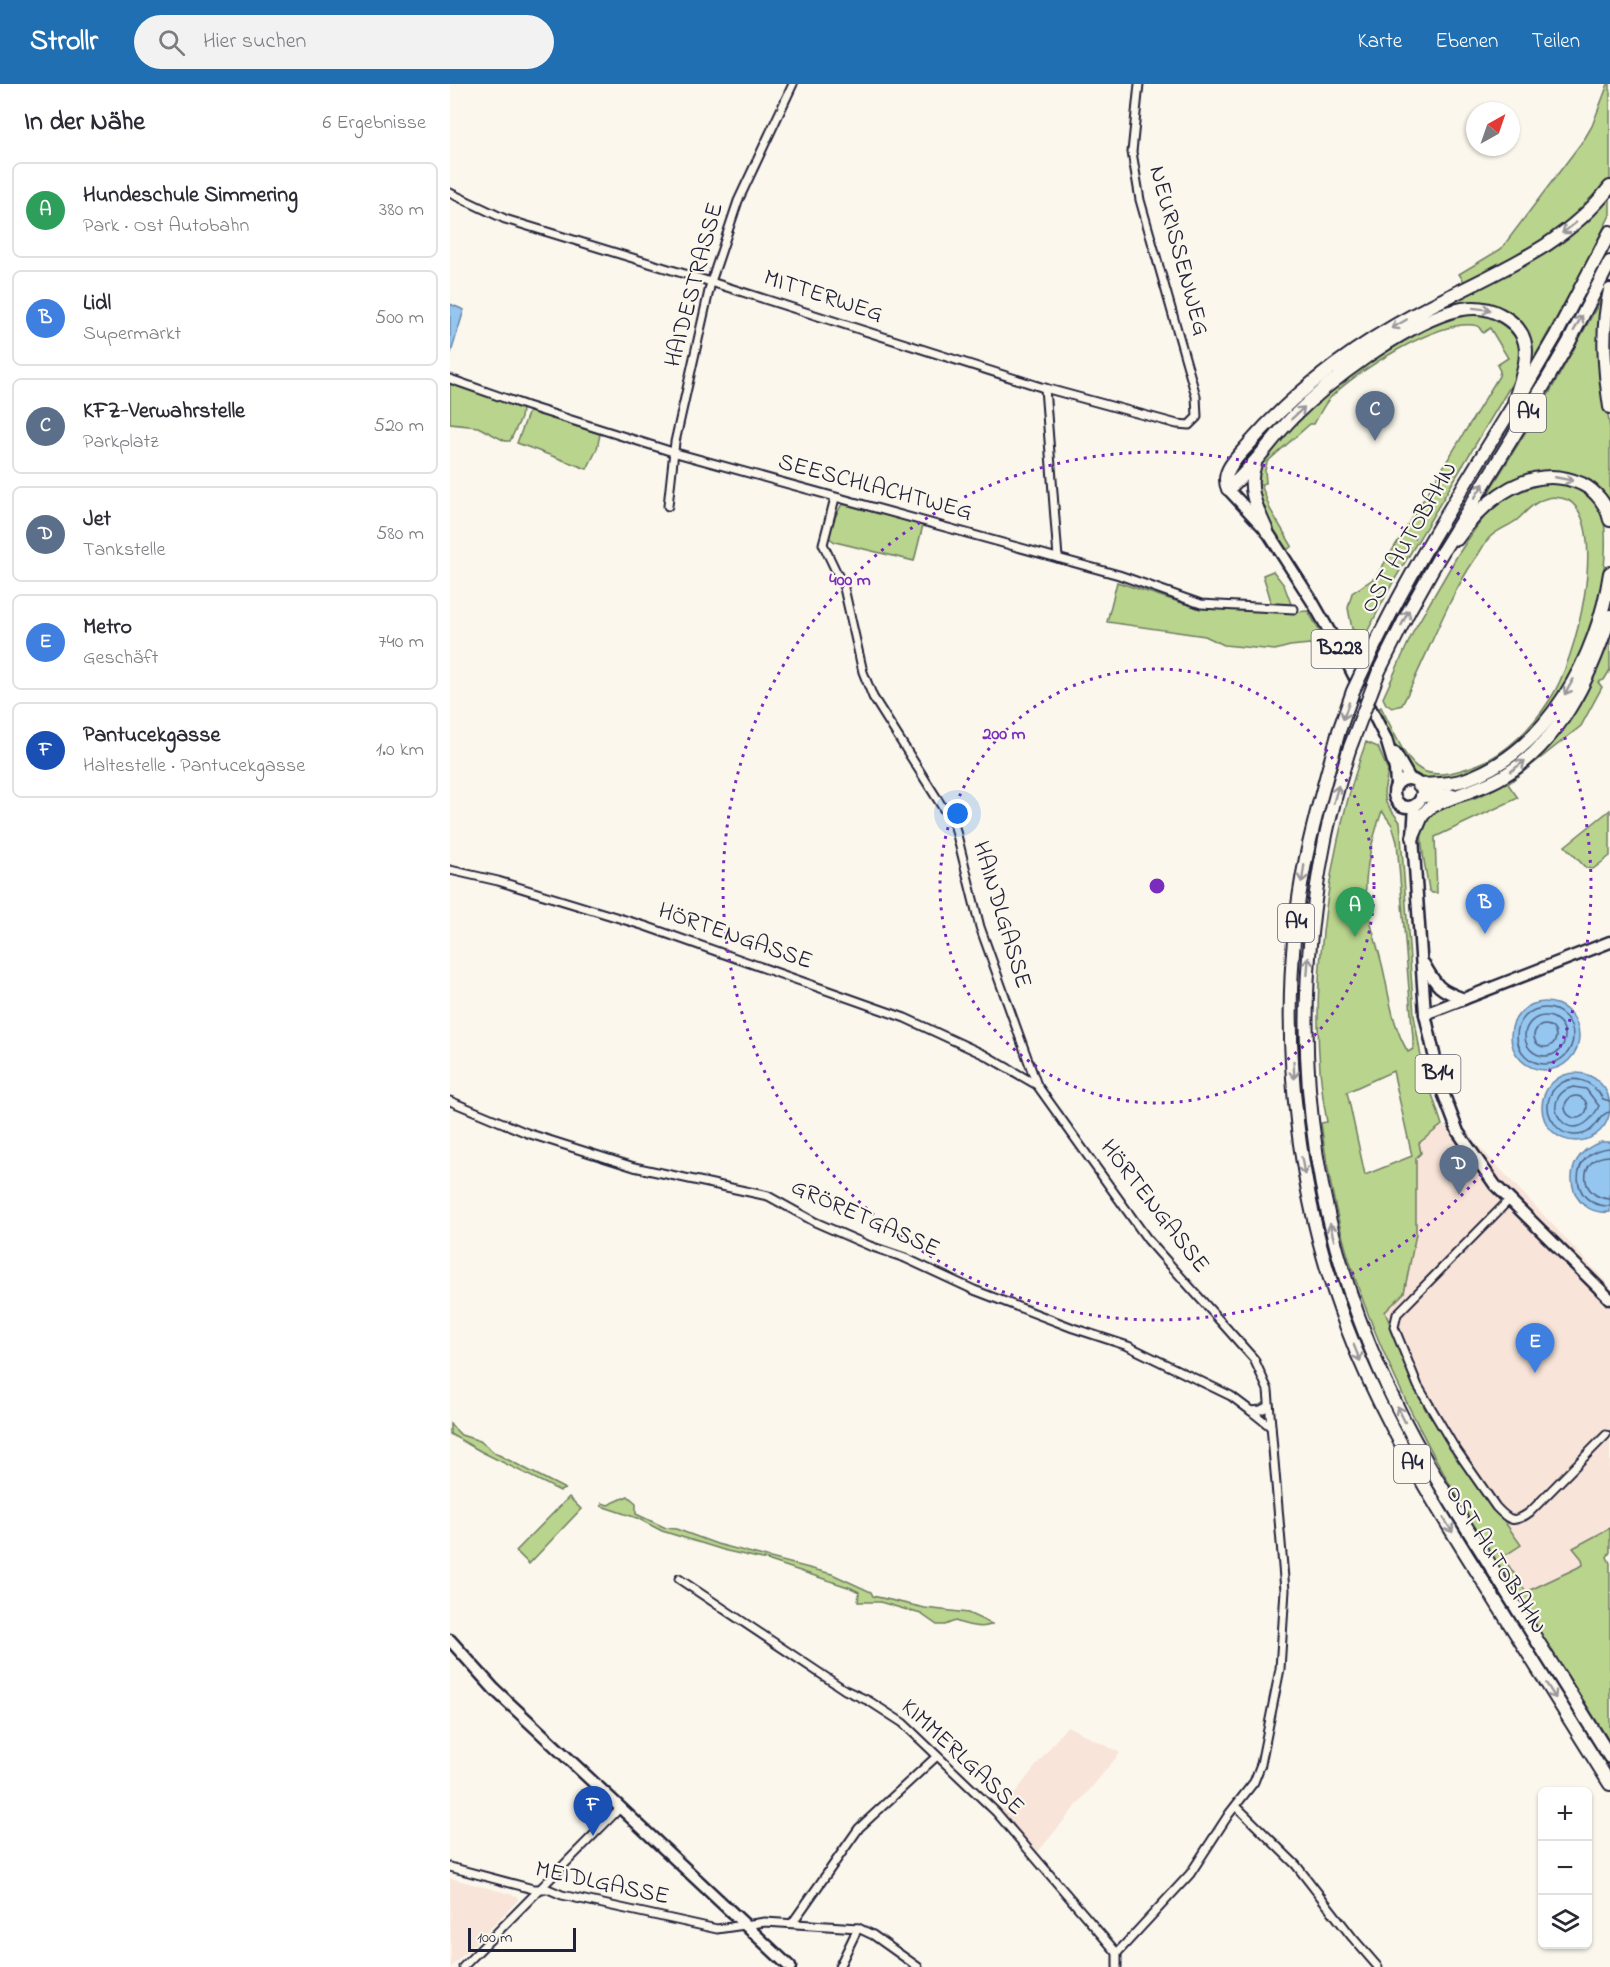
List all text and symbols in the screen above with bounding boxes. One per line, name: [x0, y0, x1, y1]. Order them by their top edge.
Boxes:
search box: [134, 15, 554, 69]
text: Strollr: [30, 22, 98, 63]
icon: search: [155, 26, 188, 59]
text: Hier suchen: [203, 26, 306, 58]
text: Karte: [1358, 27, 1402, 57]
text: Ebenen: [1435, 27, 1498, 57]
text: Teilen: [1531, 27, 1580, 57]
north arrow: [1466, 102, 1520, 156]
text: In der Nähe: [24, 104, 145, 142]
text: 6 Ergebnisse: [323, 109, 426, 138]
street label: NEURISSENWEG: [1139, 162, 1217, 340]
text: Hundeschule Simmering: [83, 180, 298, 212]
text: A: [39, 196, 52, 225]
text: 380 m: [379, 196, 424, 225]
street label: HAIDESTRASSE: [656, 199, 734, 371]
text: Park · Ost Autobahn: [83, 212, 249, 241]
one-way arrow: [1561, 222, 1577, 235]
street label: MITTERWEG: [759, 261, 887, 333]
text: Lidl: [83, 288, 111, 320]
text: B: [39, 304, 52, 333]
text: 500 m: [375, 304, 424, 333]
one-way arrow: [1471, 304, 1491, 315]
one-way arrow: [1573, 314, 1585, 332]
one-way arrow: [1391, 318, 1408, 330]
text: Supermarkt: [83, 320, 181, 349]
pin: C: [1356, 392, 1394, 441]
road number: A4: [1510, 394, 1546, 432]
text: KFZ-Verwahrstelle: [83, 396, 245, 428]
one-way arrow: [1290, 406, 1305, 420]
text: C: [40, 412, 51, 441]
text: 520 m: [373, 412, 424, 441]
text: Parkplatz: [83, 428, 159, 457]
street label: SEESCHLACHTWEG: [774, 445, 976, 531]
street label: OST AUTOBAHN: [1352, 456, 1468, 620]
one-way arrow: [1554, 473, 1573, 484]
one-way arrow: [1474, 483, 1486, 500]
text: Jet: [83, 504, 111, 536]
text: D: [38, 520, 53, 549]
text: 580 m: [376, 520, 424, 549]
text: Tankstelle: [83, 536, 165, 565]
text: 400 m: [829, 568, 871, 594]
one-way arrow: [1400, 610, 1411, 628]
text: Metro: [83, 612, 132, 644]
text: E: [39, 628, 52, 657]
text: 740 m: [378, 628, 424, 657]
road number: B228: [1312, 630, 1368, 668]
text: Geschäft: [83, 644, 158, 673]
one-way arrow: [1563, 678, 1575, 695]
one-way arrow: [1339, 701, 1350, 720]
text: Pantucekgasse: [83, 720, 220, 752]
text: 200 m: [982, 722, 1026, 748]
text: F: [39, 736, 52, 765]
text: 1.0 km: [376, 736, 424, 765]
text: Haltestelle · Pantucekgasse: [83, 752, 305, 781]
one-way arrow: [1510, 760, 1526, 773]
one-way arrow: [1331, 785, 1342, 804]
your location: [943, 799, 972, 828]
street label: HAINDLGASSE: [962, 837, 1040, 993]
one-way arrow: [1298, 864, 1309, 884]
centre of rings: [1147, 876, 1167, 896]
pin: B: [1466, 884, 1504, 934]
pin: A: [1336, 888, 1374, 937]
street label: HÖRTENGASSE: [653, 894, 817, 980]
road number: A4: [1278, 904, 1314, 942]
one-way arrow: [1303, 957, 1314, 976]
road number: B14: [1416, 1055, 1460, 1093]
one-way arrow: [1288, 1059, 1299, 1079]
street label: HÖRTENGASSE: [1091, 1133, 1217, 1281]
pin: D: [1440, 1146, 1478, 1195]
one-way arrow: [1298, 1156, 1309, 1175]
street label: GRÖRETGASSE: [785, 1171, 945, 1267]
one-way arrow: [1326, 1223, 1338, 1242]
pin: E: [1516, 1324, 1554, 1373]
one-way arrow: [1352, 1343, 1363, 1362]
one-way arrow: [1395, 1405, 1406, 1423]
road number: A4: [1394, 1445, 1430, 1483]
street label: OST AUTOBAHN: [1435, 1479, 1555, 1641]
one-way arrow: [1442, 1516, 1454, 1533]
one-way arrow: [1545, 1682, 1558, 1699]
street label: KIMMERLGASSE: [892, 1691, 1032, 1825]
pin: F: [574, 1786, 612, 1836]
map controls: [1538, 1787, 1592, 1949]
button: +: [1538, 1787, 1592, 1841]
button: −: [1538, 1841, 1592, 1895]
street label: MEIDLGASSE: [532, 1853, 672, 1915]
button: layers: [1538, 1895, 1592, 1949]
scale bar: [468, 1925, 576, 1952]
text: 100 m: [477, 1926, 512, 1950]

